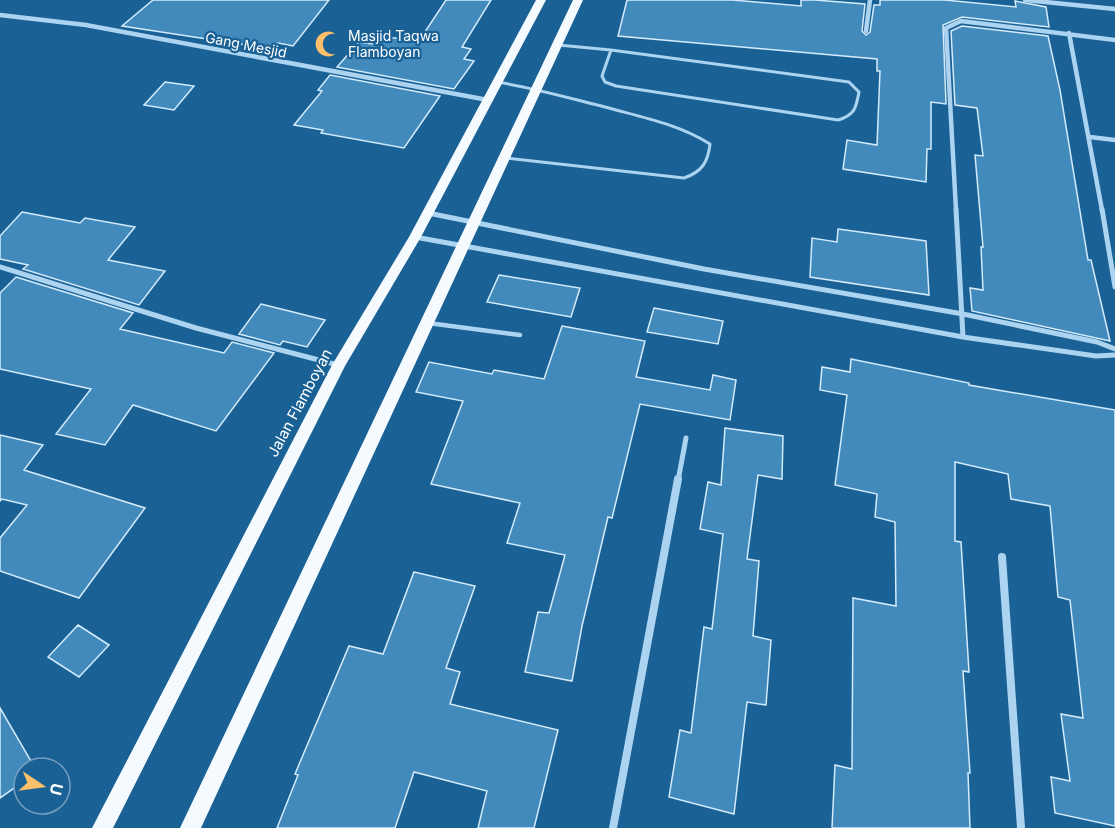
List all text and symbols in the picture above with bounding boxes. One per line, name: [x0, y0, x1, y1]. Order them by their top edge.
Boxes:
place label: Masjid Taqwa Flamboyan: [348, 27, 439, 60]
street label: Gang Mesjid: [204, 28, 288, 61]
mosque icon: Masjid Taqwa Flamboyan: [313, 29, 343, 59]
street label: Jalan Flamboyan: [263, 345, 336, 460]
north arrow: [12, 756, 72, 816]
text: U: [46, 781, 68, 797]

